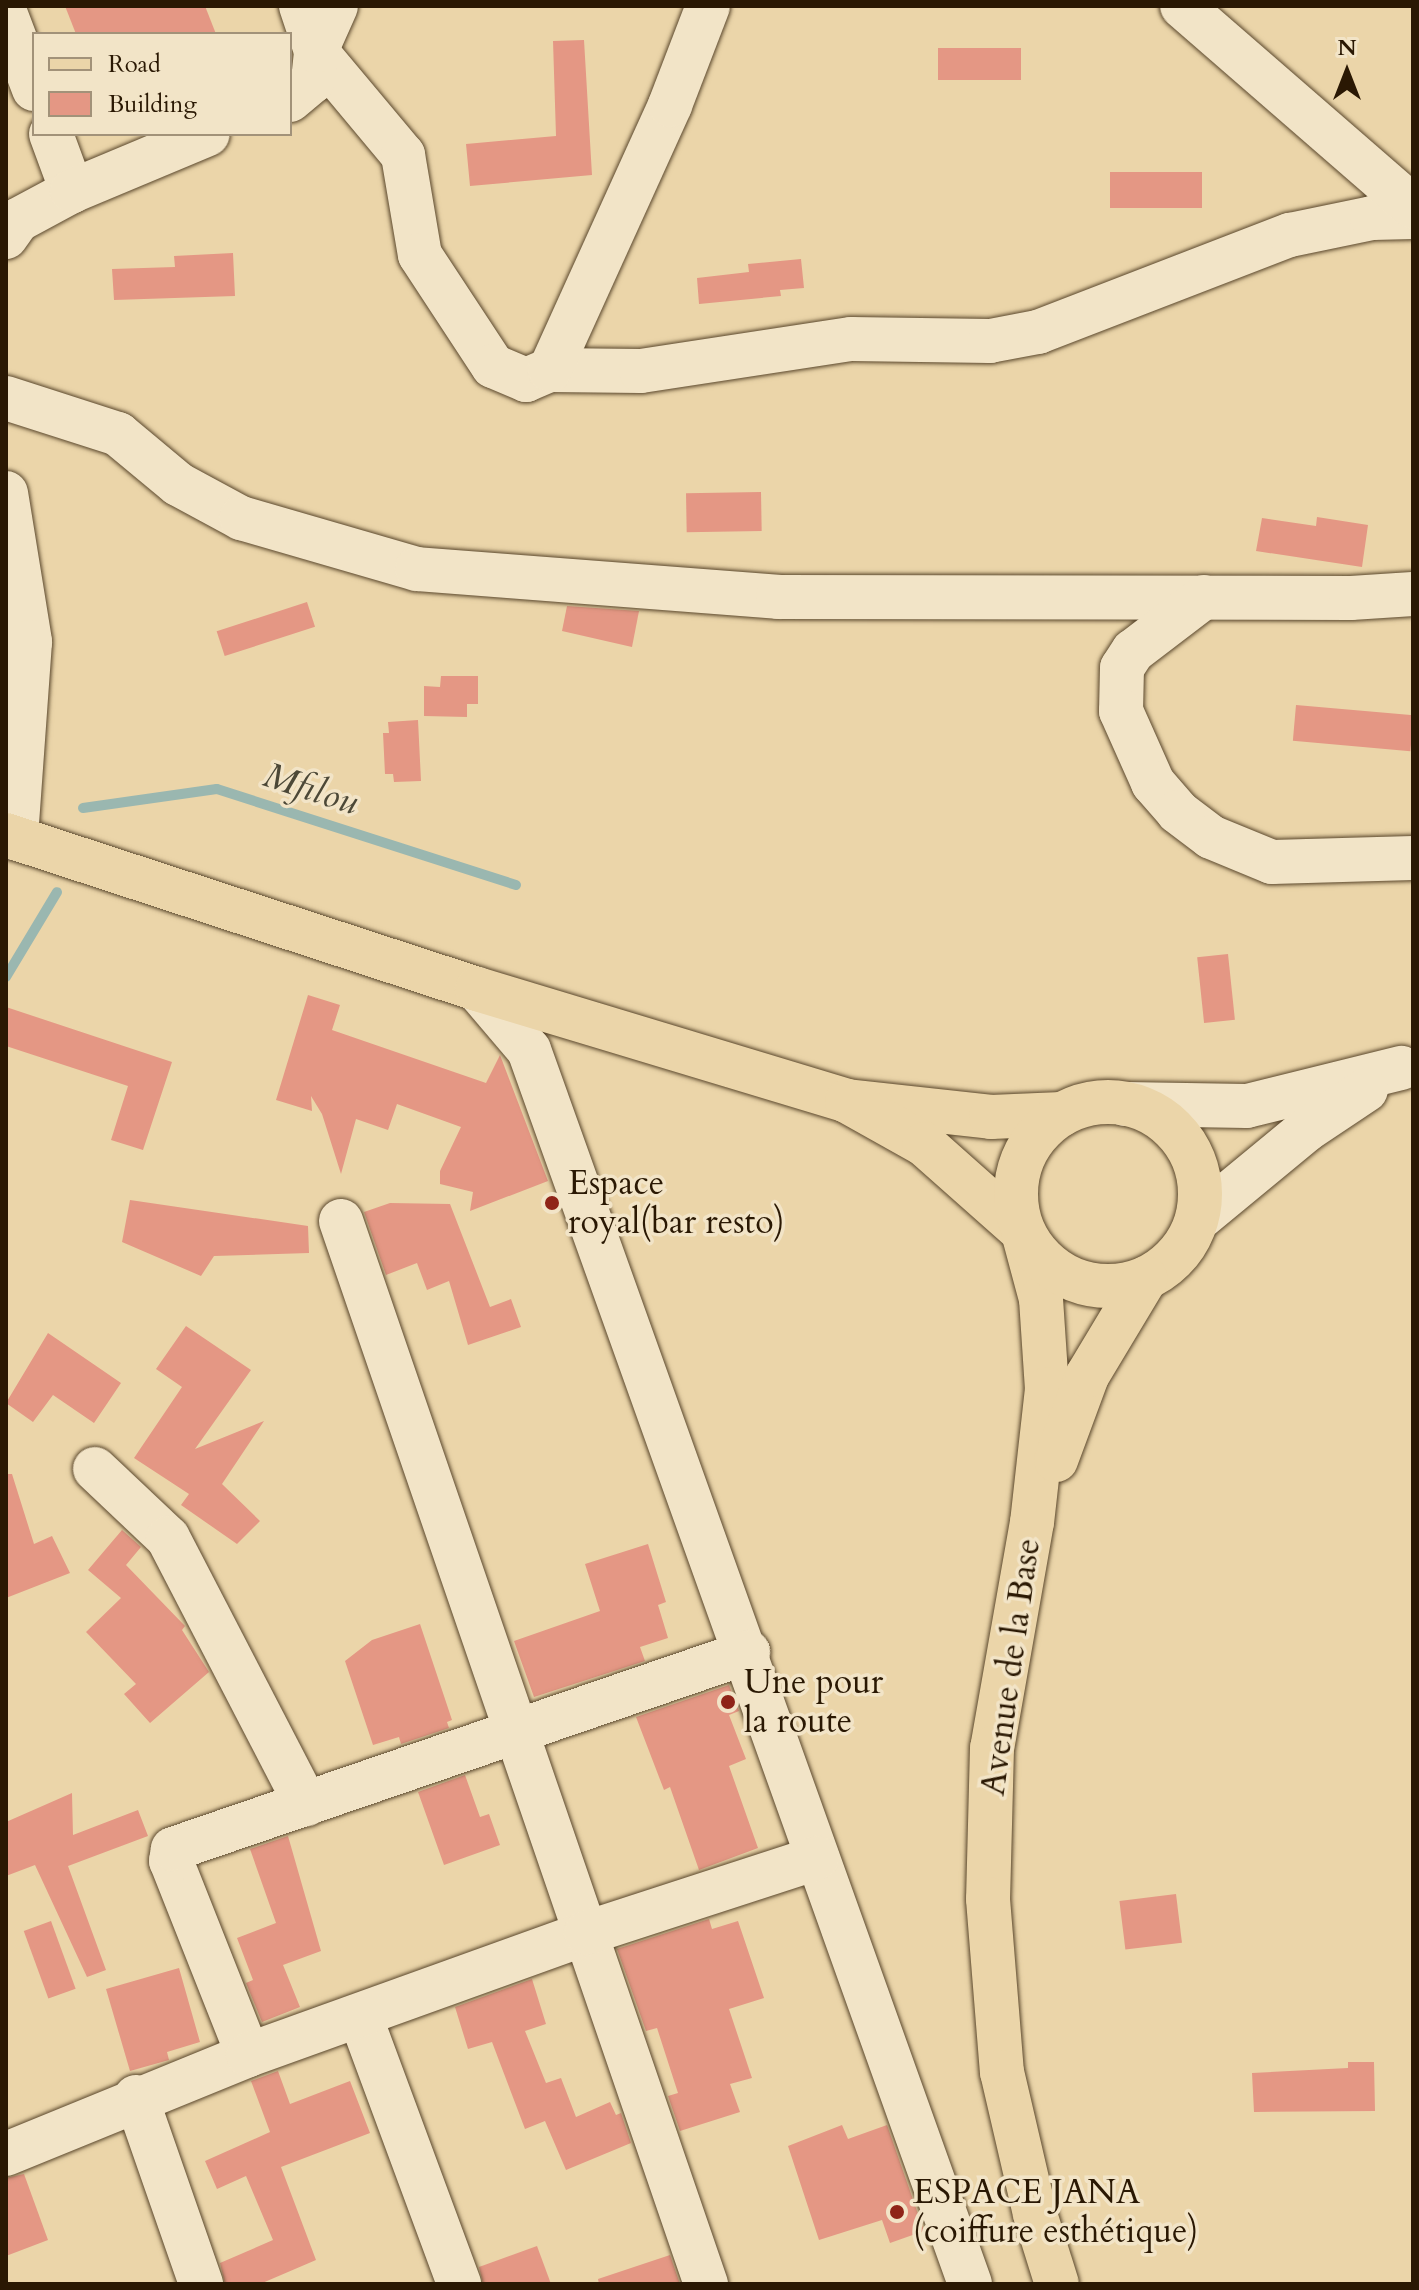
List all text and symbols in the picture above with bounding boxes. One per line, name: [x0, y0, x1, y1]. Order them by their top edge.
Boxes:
legend: [32, 32, 292, 136]
north arrow: [1307, 32, 1387, 112]
text: N: [1337, 33, 1357, 63]
text: Road: [108, 48, 161, 81]
text: Building: [108, 88, 197, 121]
water label: Mfilou: [258, 753, 364, 825]
place label: Espace royal(bar resto): [568, 1163, 784, 1242]
marker: Espace royal(bar resto): [543, 1194, 561, 1212]
street label: Avenue de la Base: [973, 1536, 1049, 1798]
place label: Une pour la route: [744, 1662, 883, 1742]
marker: Une pour la route: [719, 1693, 737, 1711]
place label: ESPACE JANA (coiffure esthétique): [913, 2172, 1198, 2252]
marker: ESPACE JANA (coiffure esthétique): [888, 2203, 906, 2221]

